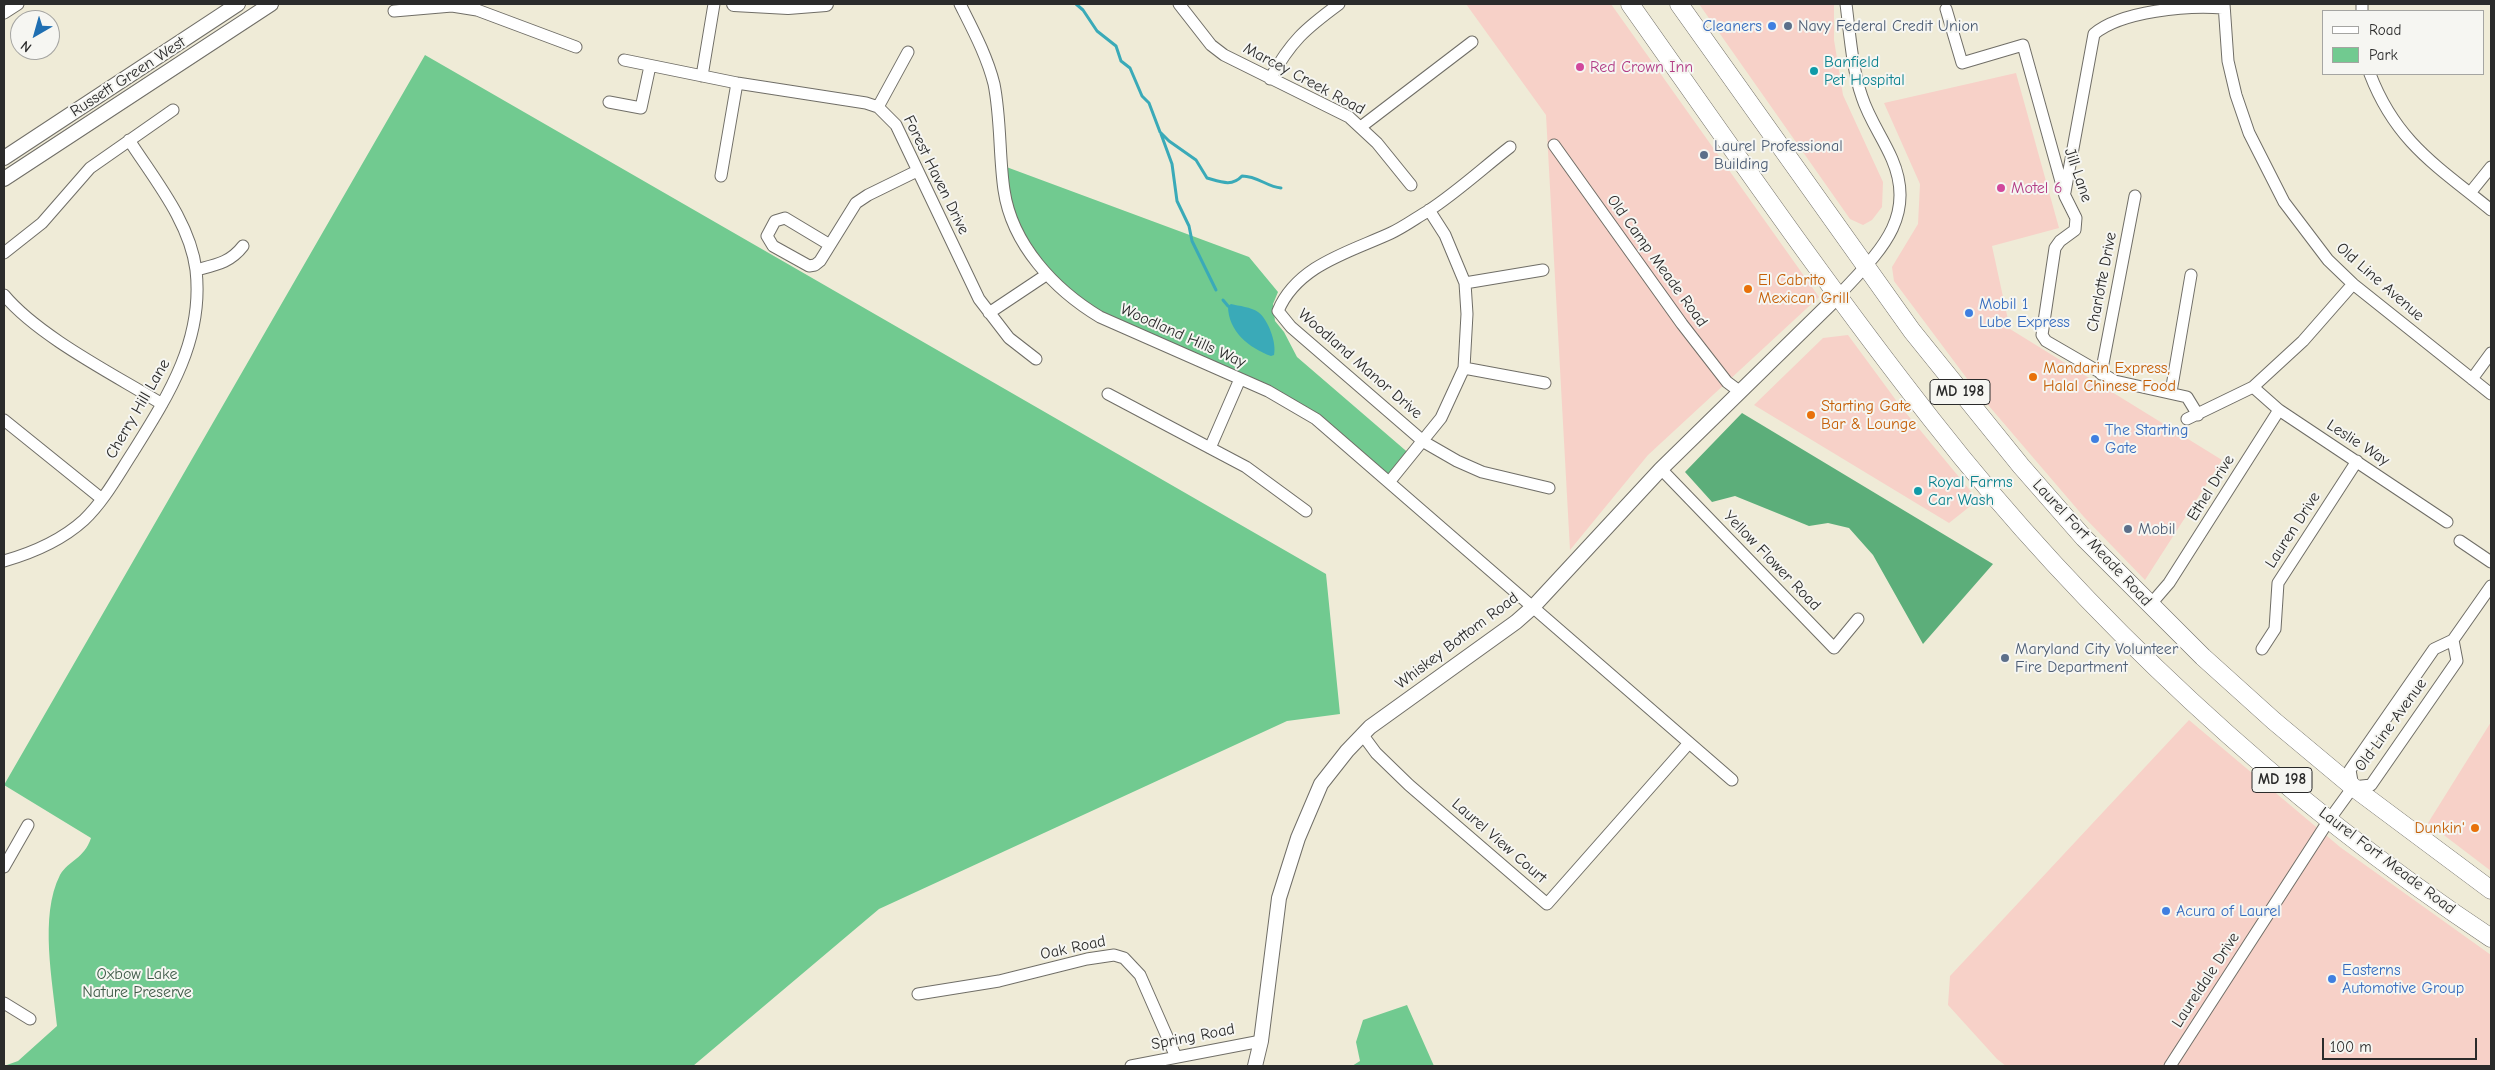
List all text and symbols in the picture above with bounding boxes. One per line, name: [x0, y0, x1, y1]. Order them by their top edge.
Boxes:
north arrow: [10, 10, 60, 60]
legend: [2322, 10, 2485, 75]
place label: Cleaners: [1703, 16, 1762, 36]
place label: Navy Federal Credit Union: [1798, 16, 1979, 36]
marker: Cleaners: [1766, 20, 1778, 32]
marker: Navy Federal Credit Union: [1782, 20, 1794, 32]
text: Road: [2369, 21, 2401, 39]
street label: Russett Green West: [67, 33, 189, 121]
text: N: [17, 37, 35, 56]
street label: Marcey Creek Road: [1240, 39, 1368, 119]
text: Park: [2369, 46, 2398, 64]
place label: Banfield Pet Hospital: [1824, 52, 1905, 90]
place label: Red Crown Inn: [1590, 57, 1693, 77]
marker: Red Crown Inn: [1574, 61, 1586, 73]
marker: Banfield Pet Hospital: [1808, 65, 1820, 77]
street label: Forest Haven Drive: [899, 112, 973, 238]
place label: Laurel Professional Building: [1714, 136, 1843, 174]
street label: Jill Lane: [2060, 145, 2096, 205]
marker: Laurel Professional Building: [1698, 149, 1710, 161]
place label: Motel 6: [2011, 178, 2062, 198]
marker: Motel 6: [1995, 182, 2007, 194]
street label: Old Camp Meade Road: [1603, 191, 1711, 331]
street label: Charlotte Drive: [2083, 230, 2121, 334]
street label: Old Line Avenue: [2332, 239, 2428, 325]
place label: El Cabrito Mexican Grill: [1758, 270, 1849, 308]
marker: El Cabrito Mexican Grill: [1742, 283, 1754, 295]
place label: Mobil 1 Lube Express: [1979, 294, 2070, 332]
street label: Woodland Hills Way: [1117, 300, 1249, 372]
street label: Woodland Manor Drive: [1294, 305, 1426, 423]
marker: Mobil 1 Lube Express: [1963, 307, 1975, 319]
street label: Cherry Hill Lane: [102, 356, 174, 462]
place label: Mandarin Express, Halal Chinese Food: [2043, 358, 2176, 396]
marker: Mandarin Express, Halal Chinese Food: [2027, 371, 2039, 383]
road number: MD 198: [1930, 380, 1990, 404]
place label: Starting Gate Bar & Lounge: [1821, 396, 1916, 434]
marker: Starting Gate Bar & Lounge: [1805, 409, 1817, 421]
street label: Leslie Way: [2323, 416, 2393, 470]
place label: The Starting Gate: [2105, 420, 2188, 458]
marker: The Starting Gate: [2089, 433, 2101, 445]
street label: Ethel Drive: [2183, 451, 2239, 525]
place label: Royal Farms Car Wash: [1928, 472, 2013, 510]
street label: Laurel Fort Meade Road: [2028, 476, 2156, 610]
marker: Royal Farms Car Wash: [1912, 485, 1924, 497]
street label: Lauren Drive: [2261, 488, 2325, 572]
street label: Yellow Flower Road: [1719, 507, 1825, 615]
place label: Mobil: [2138, 519, 2176, 539]
marker: Mobil: [2122, 523, 2134, 535]
street label: Whiskey Bottom Road: [1392, 588, 1522, 694]
place label: Maryland City Volunteer Fire Department: [2015, 639, 2178, 677]
marker: Maryland City Volunteer Fire Department: [1999, 652, 2011, 664]
street label: Old Line Avenue: [2351, 675, 2431, 775]
road number: MD 198: [2252, 768, 2312, 792]
street label: Laurel View Court: [1448, 795, 1550, 887]
street label: Laurel Fort Meade Road: [2315, 803, 2459, 919]
place label: Dunkin': [2415, 818, 2465, 838]
marker: Dunkin': [2469, 822, 2481, 834]
place label: Acura of Laurel: [2176, 901, 2281, 921]
marker: Acura of Laurel: [2160, 905, 2172, 917]
street label: Laureldale Drive: [2168, 929, 2244, 1031]
street label: Oak Road: [1039, 932, 1107, 964]
place label: Easterns Automotive Group: [2342, 960, 2464, 998]
park label: Oxbow Lake Nature Preserve: [82, 964, 192, 1002]
marker: Easterns Automotive Group: [2326, 973, 2338, 985]
street label: Spring Road: [1150, 1020, 1236, 1054]
scale bar: [2325, 1028, 2480, 1060]
text: 100 m: [2330, 1038, 2372, 1056]

